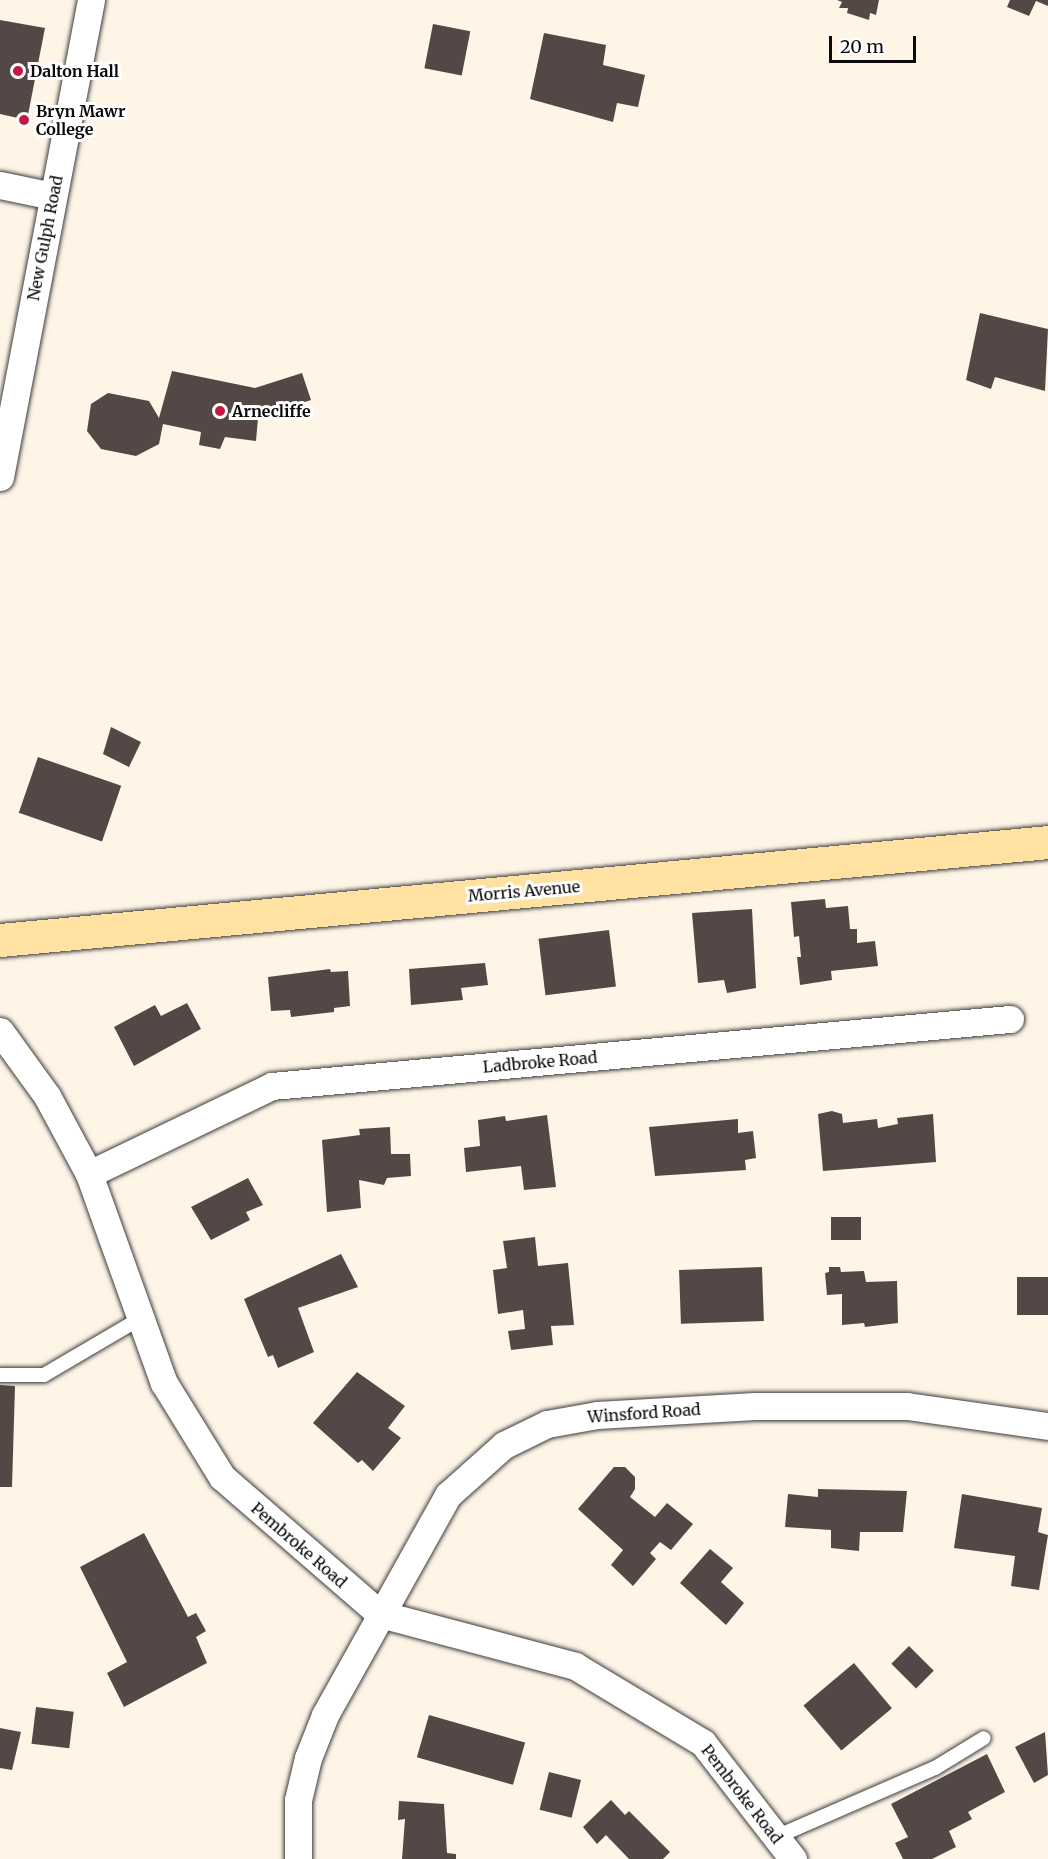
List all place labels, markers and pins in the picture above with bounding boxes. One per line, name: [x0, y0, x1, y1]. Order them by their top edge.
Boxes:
place label: Dalton Hall: [30, 61, 119, 81]
marker: Dalton Hall: [11, 64, 25, 78]
place label: Bryn Mawr College: [36, 101, 125, 139]
marker: Bryn Mawr College: [17, 113, 31, 127]
place label: Arnecliffe: [232, 401, 311, 421]
marker: Arnecliffe: [213, 404, 227, 418]

